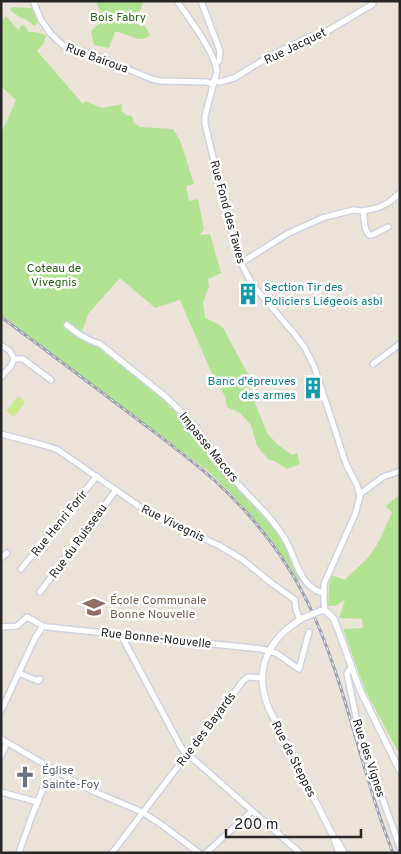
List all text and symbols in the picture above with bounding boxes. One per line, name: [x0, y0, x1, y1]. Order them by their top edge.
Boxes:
park label: Bois Fabry: [90, 10, 146, 26]
street label: Rue Jacquet: [262, 25, 329, 69]
street label: Rue Bairoua: [63, 40, 130, 78]
street label: Rue Fond des Tawes: [206, 159, 249, 266]
park label: Coteau de Vivegnis: [27, 261, 81, 291]
place label: Section Tir des Policiers Liégeois asbl: [264, 280, 383, 310]
building icon: Section Tir des Policiers Liégeois asbl: [235, 281, 261, 307]
place label: Banc d'épreuves des armes: [208, 374, 296, 404]
building icon: Banc d'épreuves des armes: [300, 375, 326, 401]
street label: Impasse Macors: [175, 409, 242, 486]
street label: Rue Henri Forir: [28, 487, 92, 560]
street label: Rue du Ruisseau: [46, 501, 111, 582]
street label: Rue Vivegnis: [138, 502, 207, 546]
place label: École Communale Bonne Nouvelle: [110, 593, 207, 623]
school or university icon: École Communale Bonne Nouvelle: [81, 594, 107, 620]
street label: Rue Bonne-Nouvelle: [100, 625, 212, 653]
street label: Rue des Bayards: [174, 689, 240, 770]
street label: Rue des Vignes: [348, 717, 388, 800]
street label: Rue de Steppes: [267, 719, 319, 800]
place label: Église Sainte-Foy: [42, 763, 100, 793]
church icon: Église Sainte-Foy: [12, 764, 38, 790]
scale bar: [226, 806, 361, 838]
text: 200 m: [234, 816, 279, 835]

